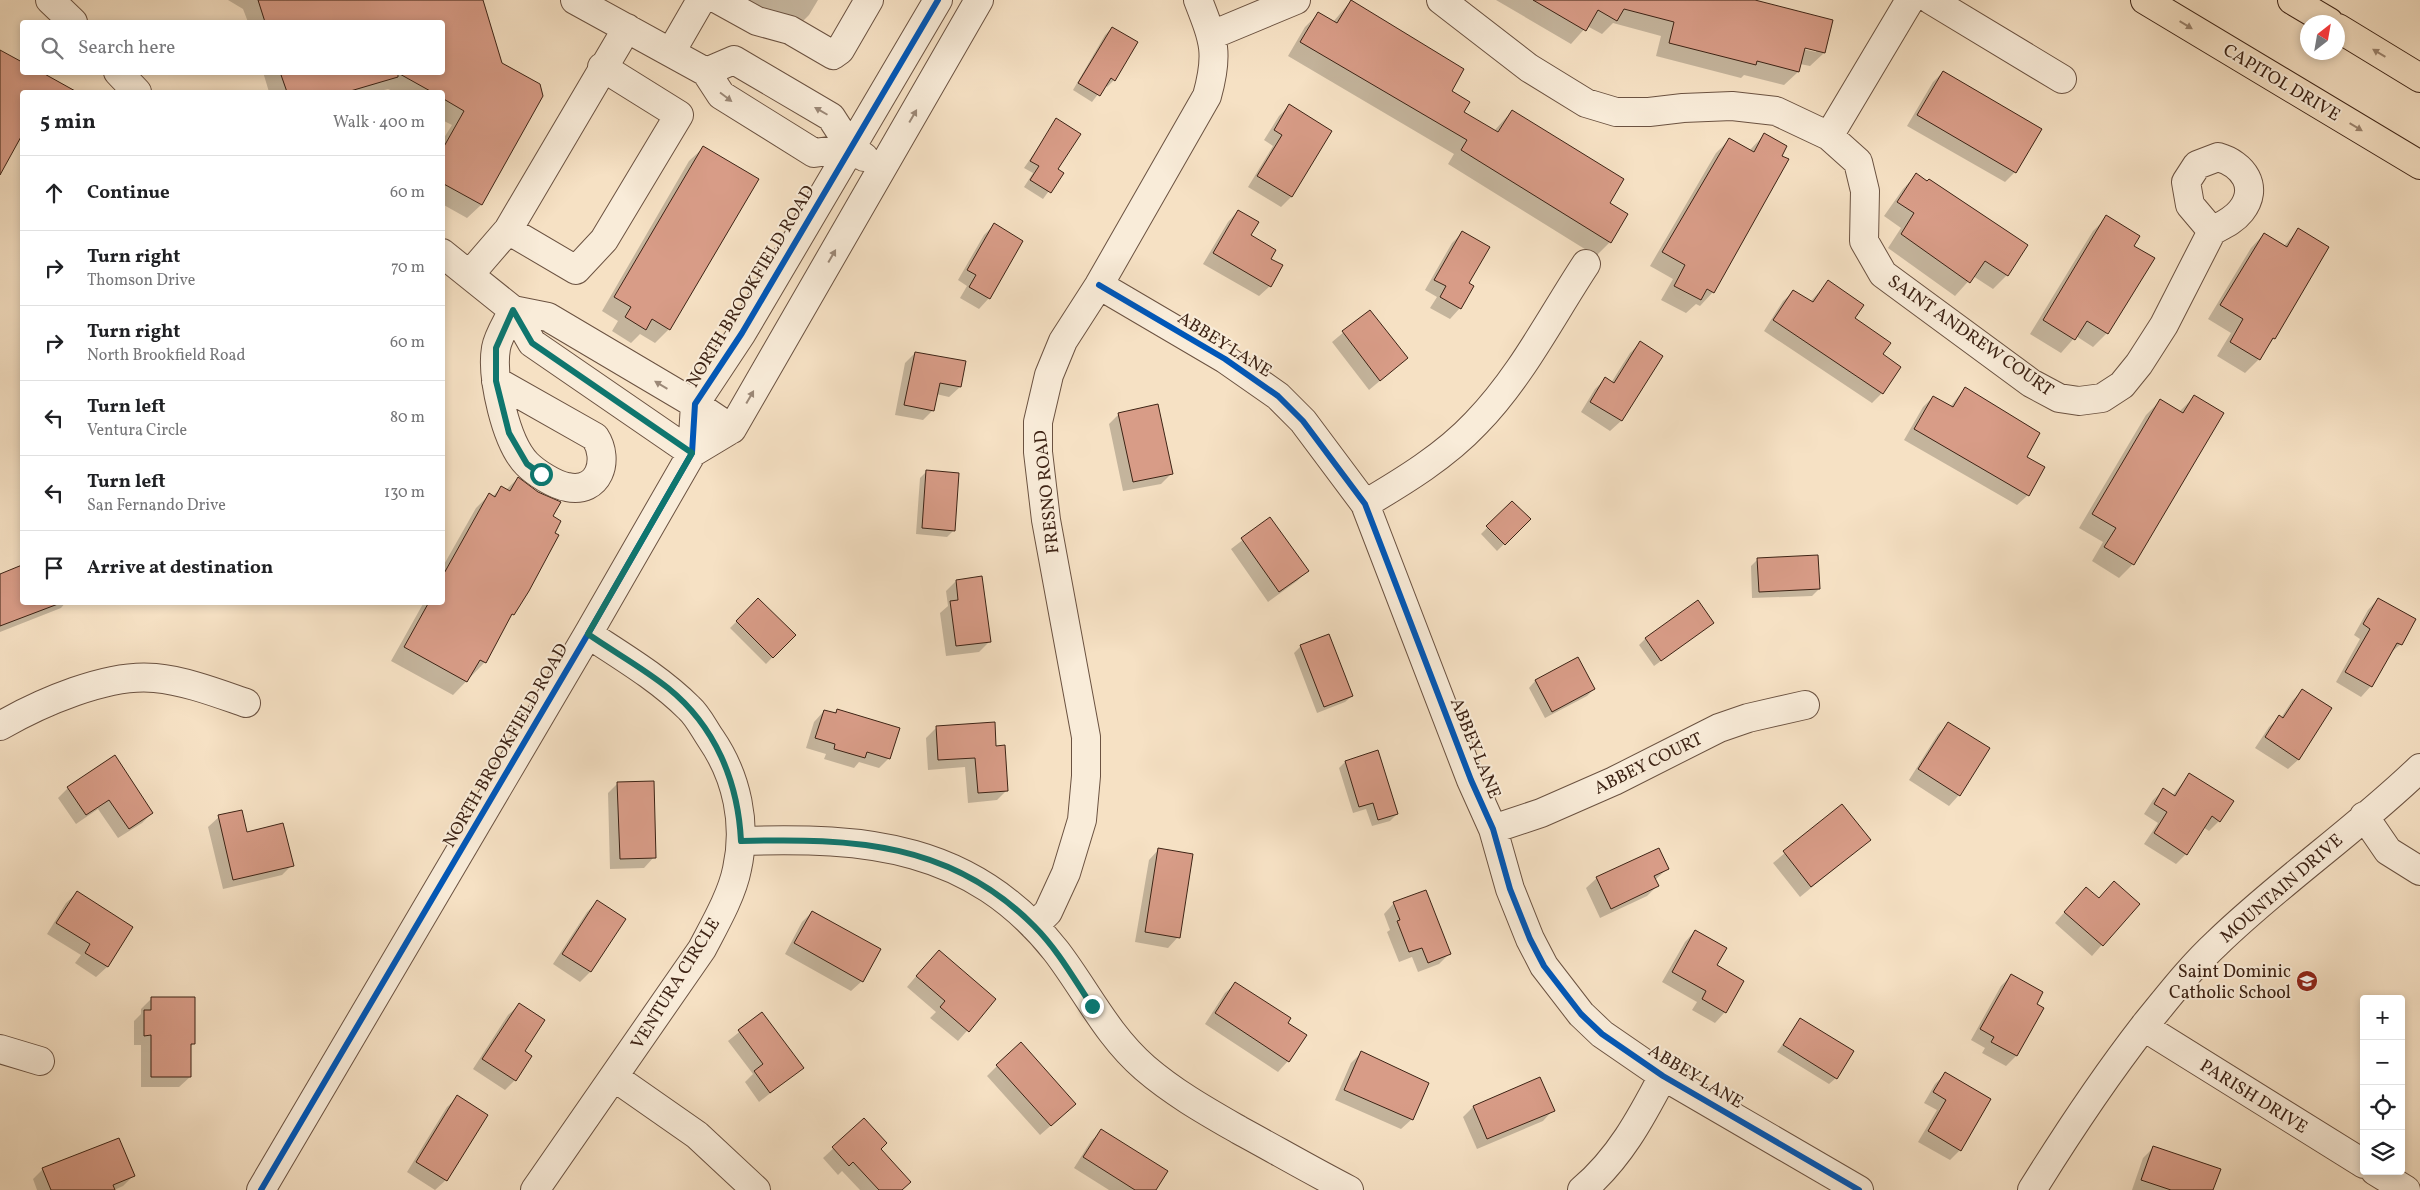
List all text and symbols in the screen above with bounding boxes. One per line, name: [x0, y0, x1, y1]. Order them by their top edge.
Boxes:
north arrow: [2300, 15, 2345, 60]
search box: [20, 20, 445, 75]
one-way arrow: [2180, 21, 2193, 30]
icon: search: [38, 34, 66, 62]
text: Search here: [78, 35, 175, 61]
street label: CAPITOL DRIVE: [2218, 38, 2345, 128]
one-way arrow: [2372, 48, 2385, 57]
one-way arrow: [719, 92, 732, 102]
one-way arrow: [814, 106, 827, 115]
text: 5 min: [40, 108, 96, 137]
one-way arrow: [908, 109, 917, 122]
text: Walk · 400 m: [333, 112, 425, 134]
one-way arrow: [2349, 122, 2362, 131]
icon: ahead: [40, 179, 68, 207]
text: Continue: [87, 180, 170, 206]
street label: NORTH BROOKFIELD ROAD: [681, 181, 822, 393]
text: 60 m: [390, 182, 425, 204]
text: Turn right: [87, 244, 180, 270]
one-way arrow: [827, 250, 836, 263]
icon: right: [40, 254, 68, 282]
text: 70 m: [391, 257, 425, 279]
street label: SAINT ANDREW COURT: [1882, 269, 2058, 403]
text: Thomson Drive: [87, 270, 195, 292]
street label: ABBEY LANE: [1172, 306, 1276, 384]
text: Turn right: [87, 319, 180, 345]
icon: right: [40, 329, 68, 357]
text: 60 m: [390, 332, 425, 354]
text: North Brookfield Road: [87, 345, 245, 367]
one-way arrow: [655, 380, 668, 389]
one-way arrow: [746, 391, 755, 404]
text: Turn left: [87, 394, 166, 420]
icon: left: [40, 404, 68, 432]
text: 80 m: [390, 407, 425, 429]
text: Ventura Circle: [87, 420, 187, 442]
street label: FRESNO ROAD: [1029, 429, 1066, 555]
route start: [530, 463, 553, 486]
text: Turn left: [87, 469, 166, 495]
icon: left: [40, 479, 68, 507]
text: 130 m: [384, 482, 425, 504]
text: San Fernando Drive: [87, 495, 226, 517]
icon: arrive: [40, 554, 68, 582]
text: Arrive at destination: [87, 555, 273, 581]
street label: NORTH BROOKFIELD ROAD: [438, 639, 575, 852]
street label: ABBEY LANE: [1443, 694, 1506, 803]
street label: ABBEY COURT: [1590, 727, 1708, 802]
street label: MOUNTAIN DRIVE: [2215, 829, 2349, 950]
street label: VENTURA CIRCLE: [626, 913, 727, 1054]
place label: Saint Dominic Catholic School: [2169, 960, 2291, 1006]
school or university icon: Saint Dominic Catholic School: [2295, 969, 2319, 993]
route end: [1081, 995, 1104, 1018]
map controls: [2360, 995, 2405, 1175]
button: +: [2360, 995, 2405, 1040]
street label: ABBEY LANE: [1643, 1039, 1748, 1116]
button: −: [2360, 1040, 2405, 1085]
street label: PARISH DRIVE: [2194, 1054, 2312, 1141]
button: locate: [2360, 1085, 2405, 1130]
button: layers: [2360, 1130, 2405, 1175]

